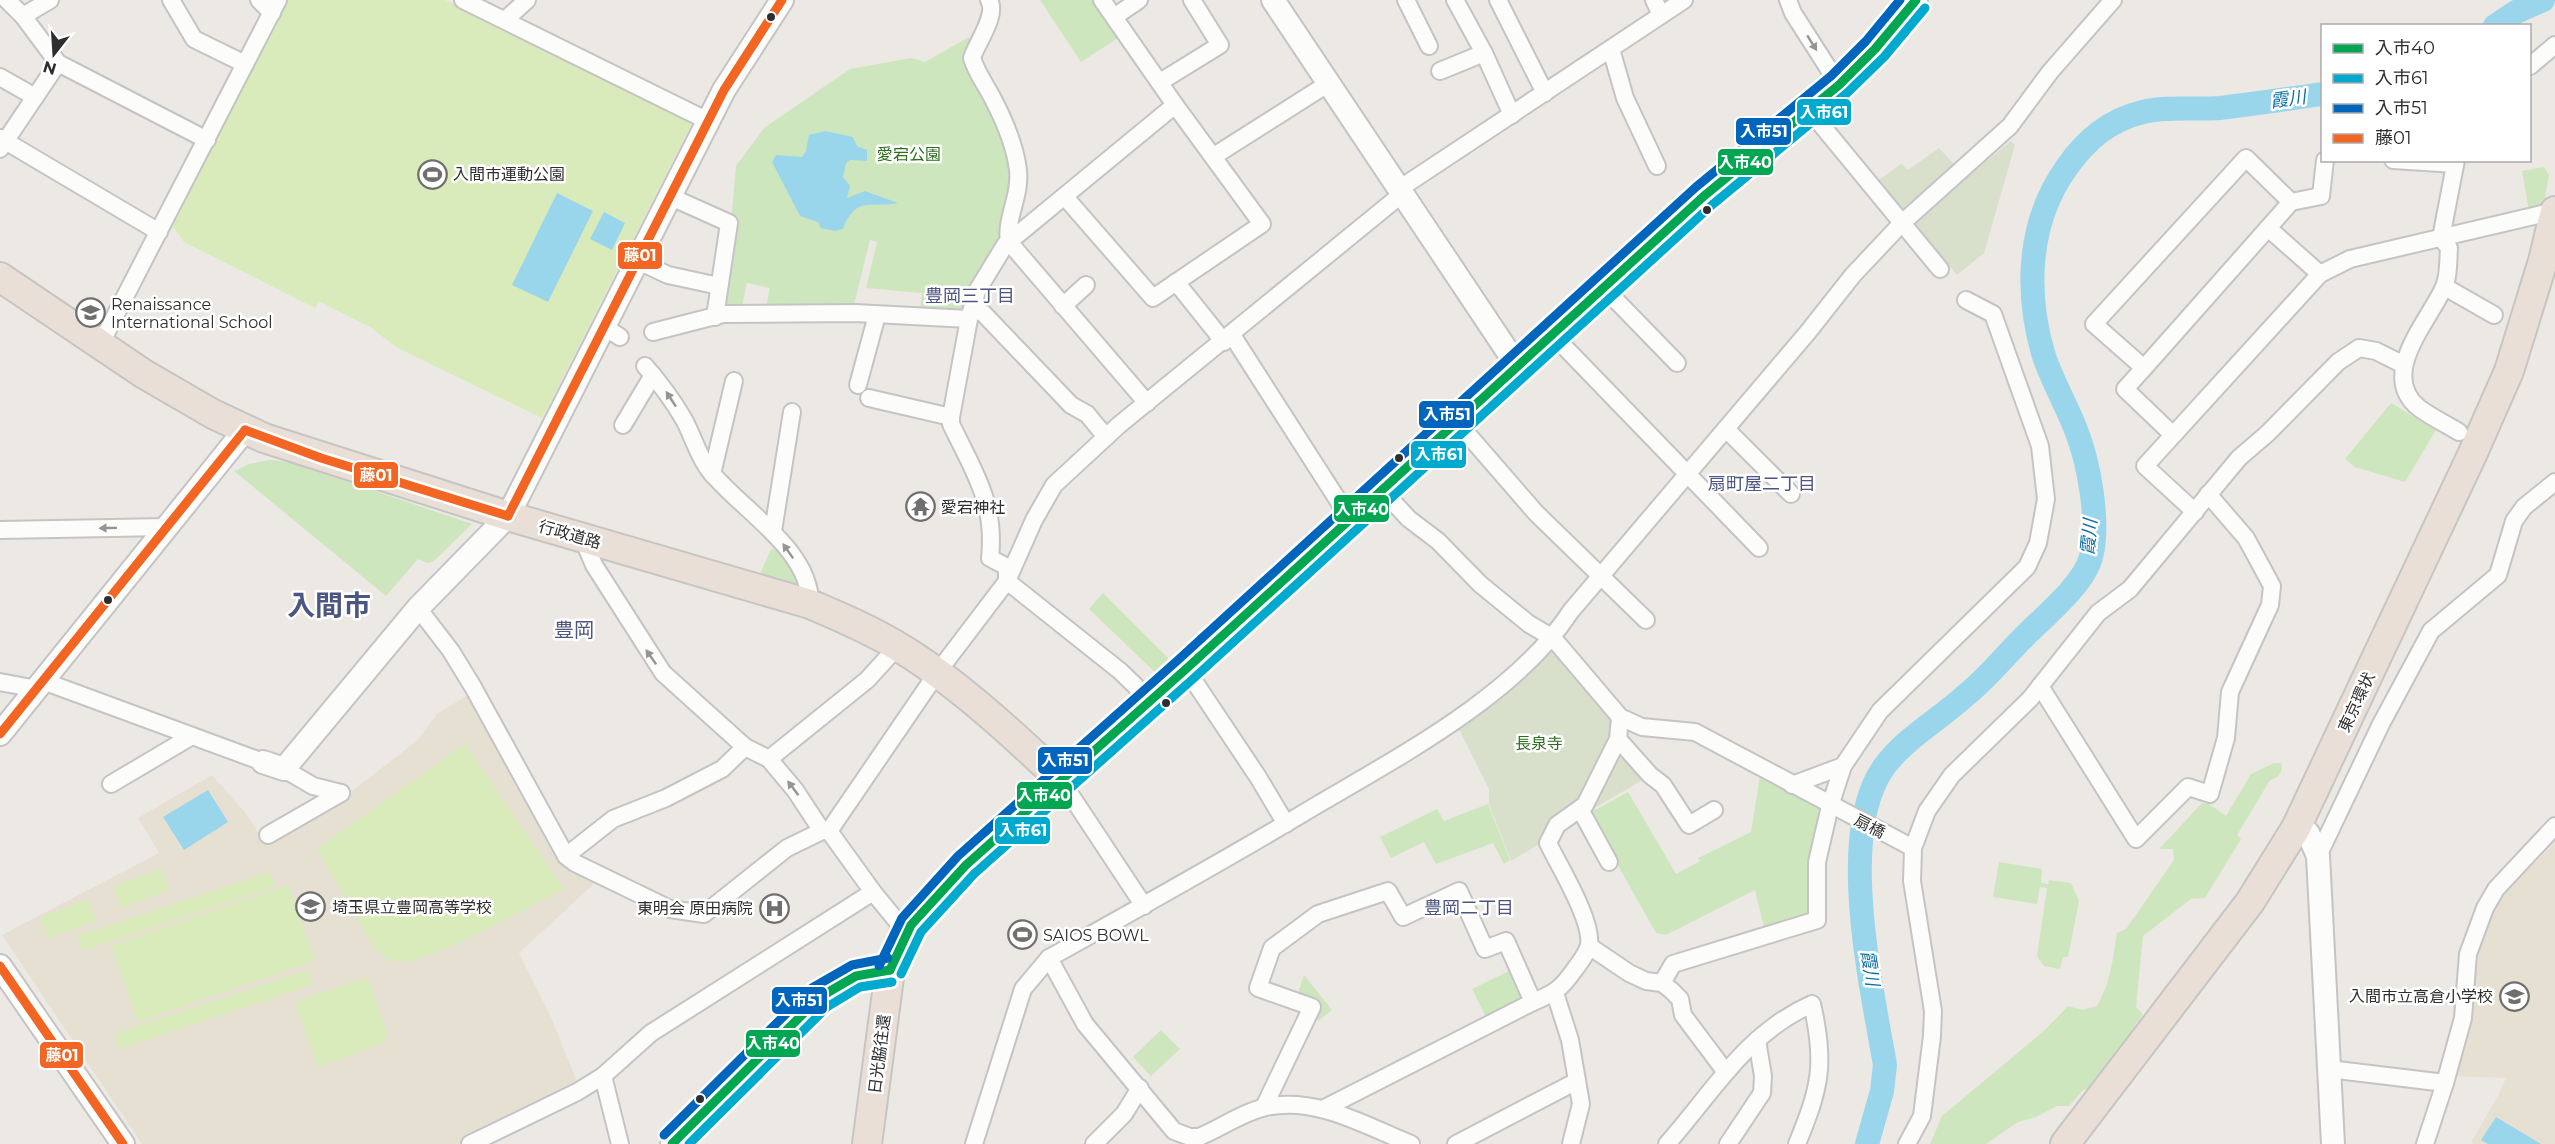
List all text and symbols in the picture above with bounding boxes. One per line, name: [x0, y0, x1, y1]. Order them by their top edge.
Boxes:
unlabelled marker: [765, 11, 777, 23]
north arrow: [24, 24, 84, 84]
legend: [2321, 24, 2531, 162]
one-way arrow: [1807, 35, 1818, 51]
text: 入市40: [2375, 37, 2435, 59]
text: N: [41, 57, 59, 79]
text: 入市61: [2375, 67, 2428, 89]
water label: 霞川: [2269, 85, 2309, 112]
text: 入市51: [2375, 97, 2428, 119]
line badge: 入市61: [1796, 98, 1852, 126]
text: 入市61: [1800, 103, 1848, 122]
line badge: 入市51: [1735, 117, 1792, 146]
text: 入市51: [1740, 122, 1788, 141]
text: 藤01: [2375, 127, 2411, 149]
park label: 愛宕公園: [877, 145, 941, 164]
line badge: 入市40: [1717, 148, 1774, 176]
text: 入市40: [1718, 153, 1772, 172]
sports icon: 入間市運動公園: [416, 158, 448, 190]
place label: 入間市運動公園: [453, 165, 565, 184]
unlabelled marker: [1701, 204, 1713, 216]
line badge: 藤01: [617, 241, 663, 270]
text: 藤01: [623, 246, 657, 265]
district label: 豊岡三丁目: [925, 285, 1015, 307]
place label: Renaissance International School: [111, 295, 273, 332]
school or university icon: Renaissance International School: [74, 297, 106, 329]
one-way arrow: [665, 391, 676, 407]
line badge: 入市51: [1418, 400, 1475, 429]
text: 入市51: [1423, 405, 1471, 424]
line badge: 入市61: [1410, 440, 1467, 469]
text: 入市61: [1415, 445, 1463, 464]
unlabelled marker: [1393, 452, 1405, 464]
line badge: 藤01: [353, 461, 399, 489]
text: 藤01: [359, 466, 393, 485]
district label: 扇町屋二丁目: [1708, 473, 1816, 495]
temple icon: 愛宕神社: [904, 491, 936, 523]
line badge: 入市40: [1333, 494, 1390, 523]
place label: 愛宕神社: [941, 498, 1005, 517]
text: 入市40: [1335, 500, 1389, 519]
water label: 霞川: [2076, 516, 2102, 556]
street label: 行政道路: [536, 517, 603, 552]
one-way arrow: [99, 523, 118, 533]
one-way arrow: [782, 544, 794, 560]
district label: 入間市: [287, 588, 371, 622]
unlabelled marker: [102, 594, 114, 606]
district label: 豊岡: [554, 618, 594, 642]
one-way arrow: [645, 649, 657, 665]
street label: 東京環状: [2334, 669, 2379, 735]
unlabelled marker: [1160, 697, 1172, 709]
park label: 長泉寺: [1515, 734, 1563, 753]
line badge: 入市51: [1037, 746, 1093, 775]
text: 入市51: [1041, 751, 1089, 770]
one-way arrow: [786, 780, 799, 796]
line badge: 入市40: [1016, 781, 1073, 810]
text: 入市40: [1017, 786, 1071, 805]
street label: 扇橋: [1851, 811, 1888, 842]
line badge: 入市61: [994, 816, 1051, 845]
text: 入市61: [999, 821, 1047, 840]
school or university icon: 埼玉県立豊岡高等学校: [295, 891, 327, 923]
hospital icon: 東明会 原田病院: [758, 892, 790, 924]
district label: 豊岡二丁目: [1424, 897, 1514, 919]
place label: 埼玉県立豊岡高等学校: [332, 898, 492, 917]
place label: 東明会 原田病院: [637, 899, 753, 918]
sports icon: SAIOS BOWL: [1006, 919, 1038, 951]
place label: SAIOS BOWL: [1043, 926, 1149, 945]
water label: 霞川: [1856, 949, 1884, 989]
school or university icon: 入間市立高倉小学校: [2498, 980, 2530, 1012]
line badge: 入市51: [771, 986, 828, 1015]
place label: 入間市立高倉小学校: [2349, 987, 2493, 1006]
text: 入市51: [775, 991, 823, 1010]
street label: 日光脇往還: [865, 1013, 894, 1095]
line badge: 入市40: [745, 1029, 801, 1058]
text: 入市40: [746, 1034, 800, 1053]
line badge: 藤01: [39, 1041, 84, 1069]
text: 藤01: [45, 1046, 79, 1065]
unlabelled marker: [694, 1093, 706, 1105]

